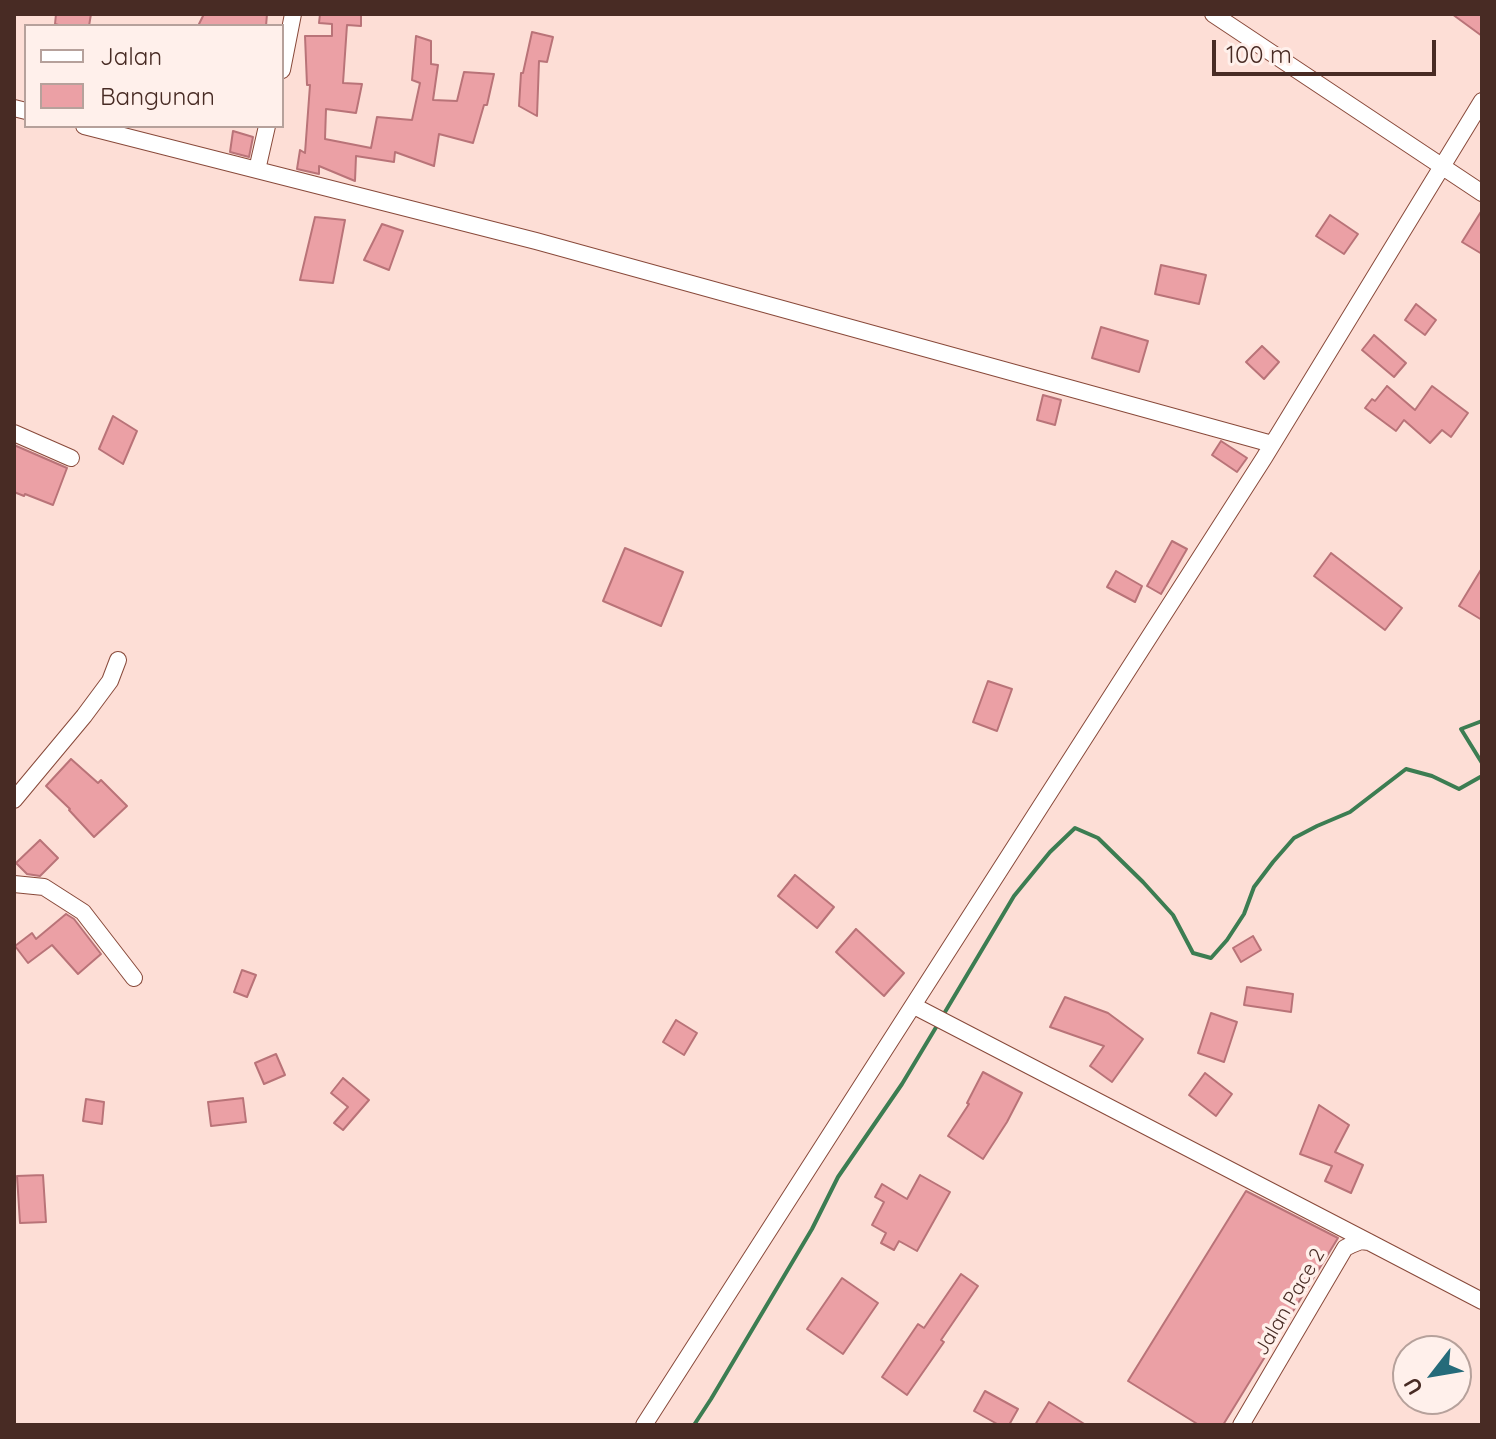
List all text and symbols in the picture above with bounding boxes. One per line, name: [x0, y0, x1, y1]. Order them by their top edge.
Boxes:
legend: [24, 24, 284, 128]
scale bar: [1216, 24, 1440, 74]
text: 100 m: [1226, 39, 1292, 69]
text: Jalan: [100, 41, 162, 71]
text: Bangunan: [100, 81, 215, 111]
street label: Jalan Pace 2: [1250, 1244, 1330, 1360]
north arrow: [1392, 1335, 1472, 1415]
text: U: [1397, 1372, 1429, 1400]

